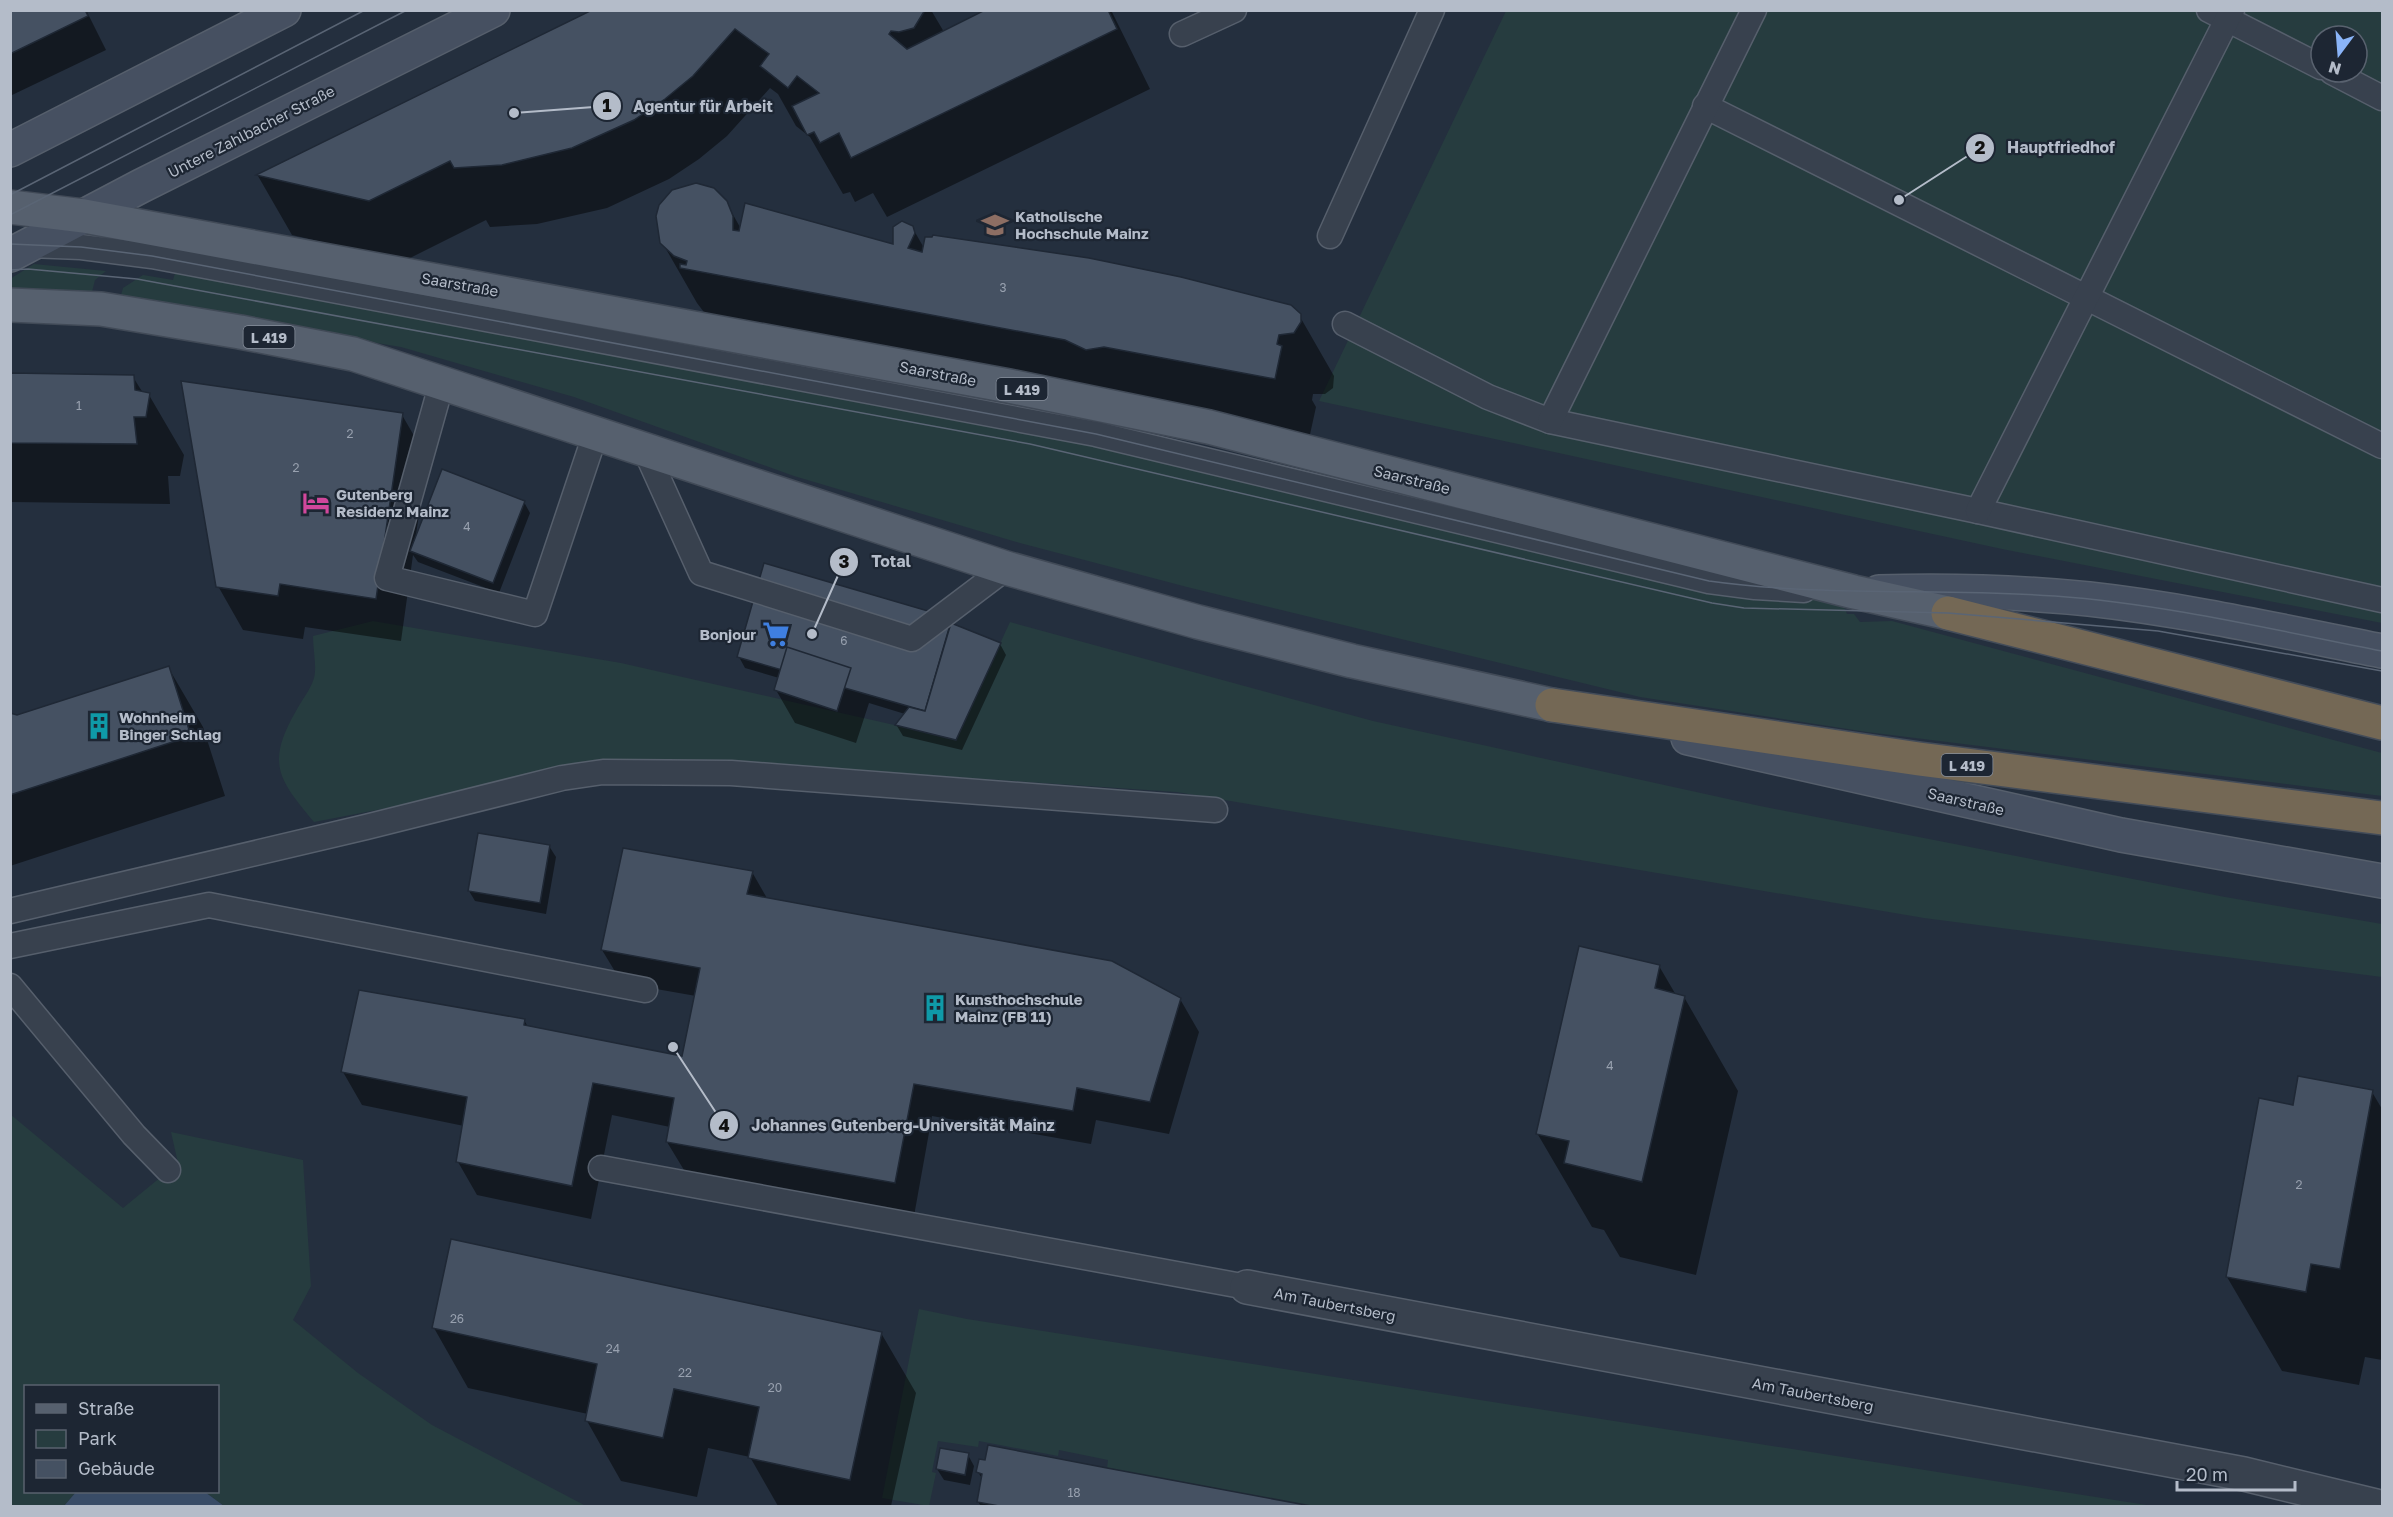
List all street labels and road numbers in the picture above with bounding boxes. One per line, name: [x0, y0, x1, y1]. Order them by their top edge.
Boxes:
street label: Untere Zahlbacher Straße: [165, 81, 338, 181]
street label: Saarstraße: [420, 268, 500, 300]
road number: L 419: [244, 326, 294, 348]
street label: Saarstraße: [898, 357, 978, 389]
road number: L 419: [996, 378, 1048, 400]
street label: Saarstraße: [1372, 461, 1452, 497]
road number: L 419: [1942, 754, 1992, 776]
street label: Saarstraße: [1926, 783, 2006, 819]
street label: Am Taubertsberg: [1273, 1283, 1397, 1325]
street label: Am Taubertsberg: [1751, 1373, 1875, 1415]

